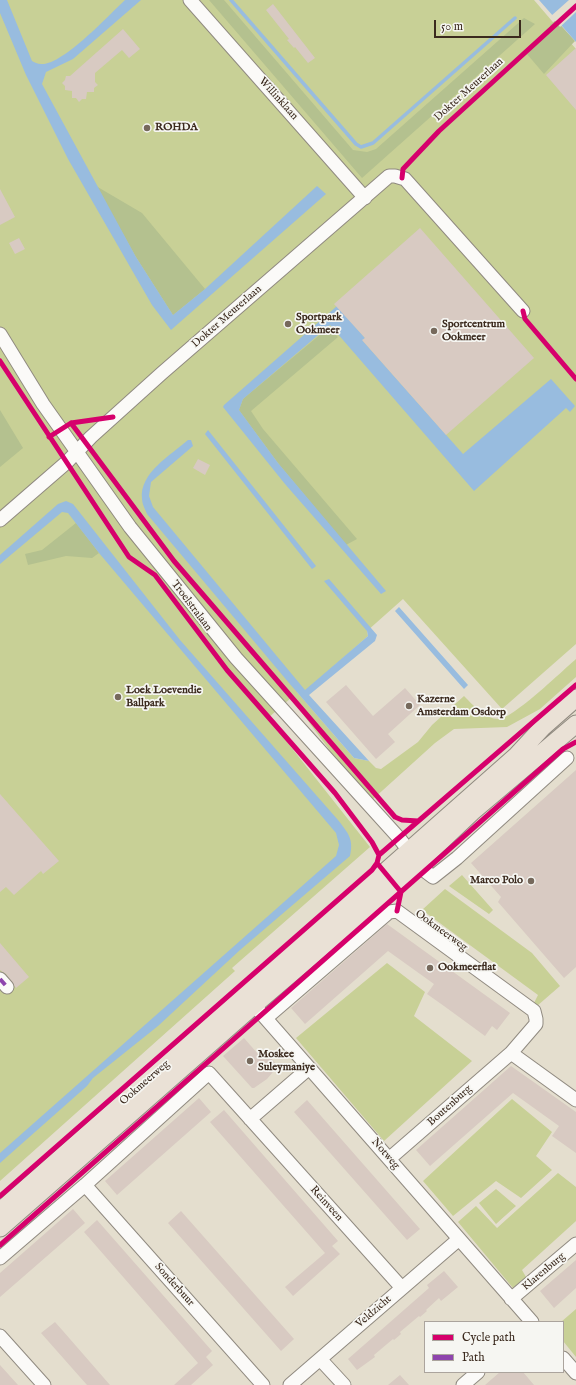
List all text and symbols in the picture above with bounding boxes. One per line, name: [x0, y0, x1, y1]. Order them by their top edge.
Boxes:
scale bar: [436, 12, 523, 38]
text: 50 m: [441, 19, 463, 34]
street label: Dokter Meurerlaan: [432, 56, 506, 124]
street label: Willinklaan: [256, 75, 300, 123]
place label: ROHDA: [155, 121, 198, 135]
marker: ROHDA: [142, 123, 152, 133]
street label: Dokter Meurerlaan: [189, 283, 265, 351]
place label: Sportpark Ookmeer: [296, 311, 342, 337]
place label: Sportcentrum Ookmeer: [442, 318, 505, 344]
marker: Sportpark Ookmeer: [283, 319, 293, 329]
marker: Sportcentrum Ookmeer: [429, 326, 439, 336]
street label: Troelstralaan: [168, 578, 214, 634]
place label: Loek Loevendie Ballpark: [126, 684, 202, 710]
marker: Loek Loevendie Ballpark: [113, 692, 123, 702]
place label: Kazerne Amsterdam Osdorp: [417, 693, 506, 719]
marker: Kazerne Amsterdam Osdorp: [404, 701, 414, 711]
place label: Marco Polo: [470, 874, 523, 888]
marker: Marco Polo: [526, 876, 536, 886]
street label: Ookmeerweg: [412, 908, 470, 954]
place label: Ookmeerflat: [438, 961, 496, 975]
marker: Ookmeerflat: [425, 963, 435, 973]
place label: Moskee Suleymaniye: [258, 1048, 315, 1074]
marker: Moskee Suleymaniye: [245, 1056, 255, 1066]
street label: Ookmeerweg: [117, 1058, 173, 1108]
street label: Boutenburg: [425, 1083, 475, 1129]
street label: Notweg: [368, 1136, 402, 1172]
street label: Reinveen: [307, 1184, 345, 1224]
street label: Klarenburg: [520, 1250, 568, 1294]
street label: Sonderbuur: [151, 1261, 197, 1309]
street label: Veldzicht: [354, 1293, 394, 1331]
legend: [424, 1321, 564, 1373]
text: Cycle path: [462, 1330, 515, 1345]
text: Path: [462, 1350, 485, 1365]

